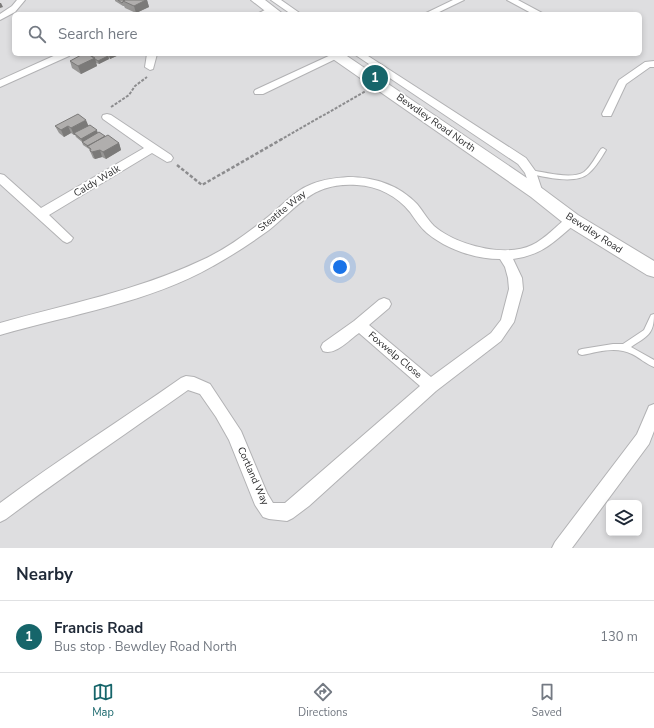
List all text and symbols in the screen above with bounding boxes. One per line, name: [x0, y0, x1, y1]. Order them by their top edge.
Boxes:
search box: [12, 12, 642, 56]
icon: search: [26, 23, 48, 45]
text: Search here: [58, 24, 138, 44]
pin: 1: [362, 63, 388, 93]
street label: Bewdley Road North: [394, 90, 478, 156]
street label: Caldy Walk: [71, 161, 124, 200]
street label: Steatite Way: [255, 187, 310, 235]
street label: Bewdley Road: [563, 209, 625, 257]
your location: [330, 257, 350, 277]
street label: Foxwelp Close: [365, 328, 425, 382]
street label: Cortland Way: [234, 445, 272, 508]
map controls: [606, 500, 642, 536]
button: layers: [606, 500, 642, 536]
text: Nearby: [16, 563, 73, 586]
text: Francis Road: [54, 618, 143, 638]
text: 1: [25, 628, 33, 646]
text: 130 m: [600, 628, 638, 646]
text: Bus stop · Bewdley Road North: [54, 638, 237, 656]
tab: Map: [92, 681, 114, 720]
tab: Directions: [298, 681, 348, 720]
tab: Saved: [532, 681, 562, 720]

